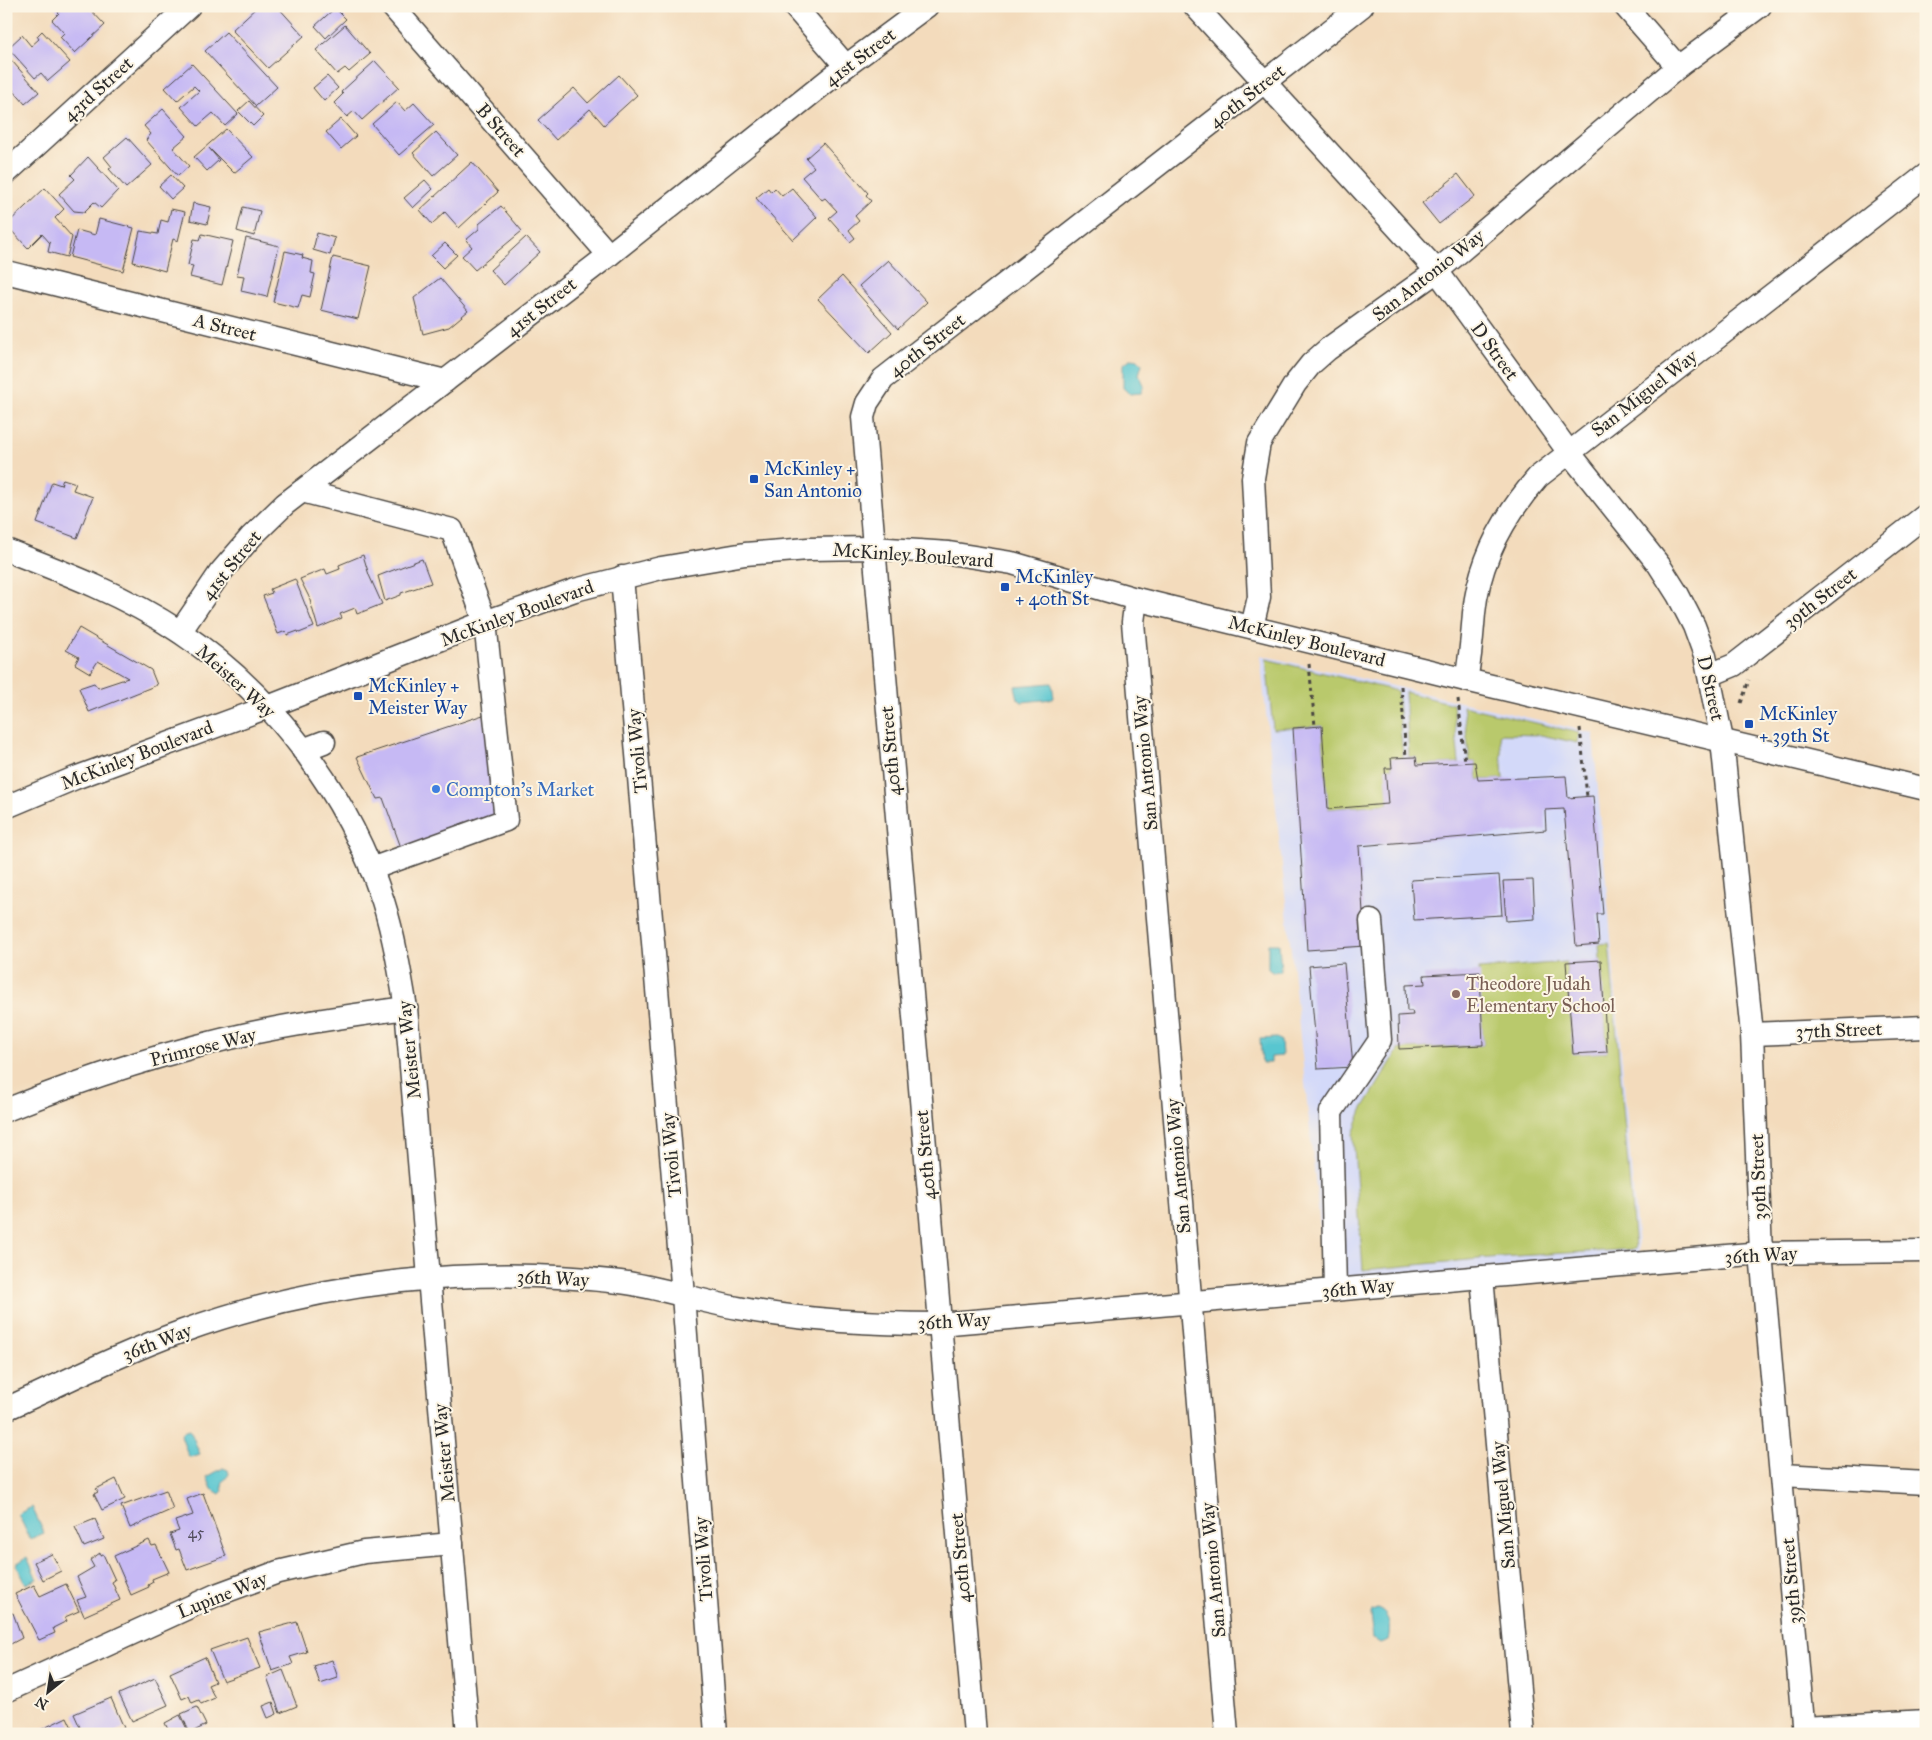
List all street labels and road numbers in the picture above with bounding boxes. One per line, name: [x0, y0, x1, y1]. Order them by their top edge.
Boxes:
street label: 41st Street: [820, 23, 900, 91]
street label: 43rd Street: [58, 51, 138, 126]
street label: 40th Street: [1204, 59, 1290, 133]
street label: B Street: [471, 98, 531, 162]
street label: San Antonio Way: [1367, 223, 1489, 326]
street label: 41st Street: [501, 272, 581, 342]
street label: A Street: [190, 308, 259, 346]
street label: 40th Street: [884, 308, 970, 382]
street label: D Street: [1466, 317, 1524, 385]
street label: San Miguel Way: [1586, 344, 1703, 442]
street label: 41st Street: [196, 525, 266, 605]
street label: McKinley Boulevard: [832, 538, 995, 572]
street label: 39th Street: [1779, 562, 1861, 634]
street label: McKinley Boulevard: [437, 574, 597, 651]
street label: McKinley Boulevard: [1226, 610, 1388, 672]
street label: Meister Way: [191, 639, 281, 723]
street label: D Street: [1692, 653, 1730, 723]
street label: San Antonio Way: [1128, 693, 1162, 832]
street label: 40th Street: [875, 705, 905, 797]
street label: Tivoli Way: [622, 707, 652, 794]
street label: McKinley Boulevard: [58, 715, 217, 795]
street label: Meister Way: [392, 998, 426, 1101]
street label: 37th Street: [1795, 1017, 1883, 1043]
street label: Primrose Way: [148, 1022, 260, 1071]
street label: San Antonio Way: [1161, 1096, 1195, 1235]
street label: 40th Street: [910, 1109, 940, 1201]
street label: Tivoli Way: [656, 1111, 686, 1198]
street label: 39th Street: [1745, 1133, 1771, 1221]
street label: 36th Way: [1724, 1242, 1799, 1268]
street label: 36th Way: [516, 1265, 591, 1291]
street label: 36th Way: [1321, 1273, 1396, 1303]
street label: 36th Way: [917, 1308, 992, 1334]
street label: 36th Way: [119, 1318, 196, 1366]
street label: Meister Way: [428, 1402, 460, 1503]
street label: San Miguel Way: [1486, 1439, 1521, 1570]
street label: San Antonio Way: [1196, 1500, 1230, 1639]
street label: 40th Street: [945, 1512, 975, 1604]
street label: Tivoli Way: [688, 1515, 717, 1602]
street label: 39th Street: [1776, 1537, 1806, 1625]
street label: Lupine Way: [174, 1566, 271, 1623]

